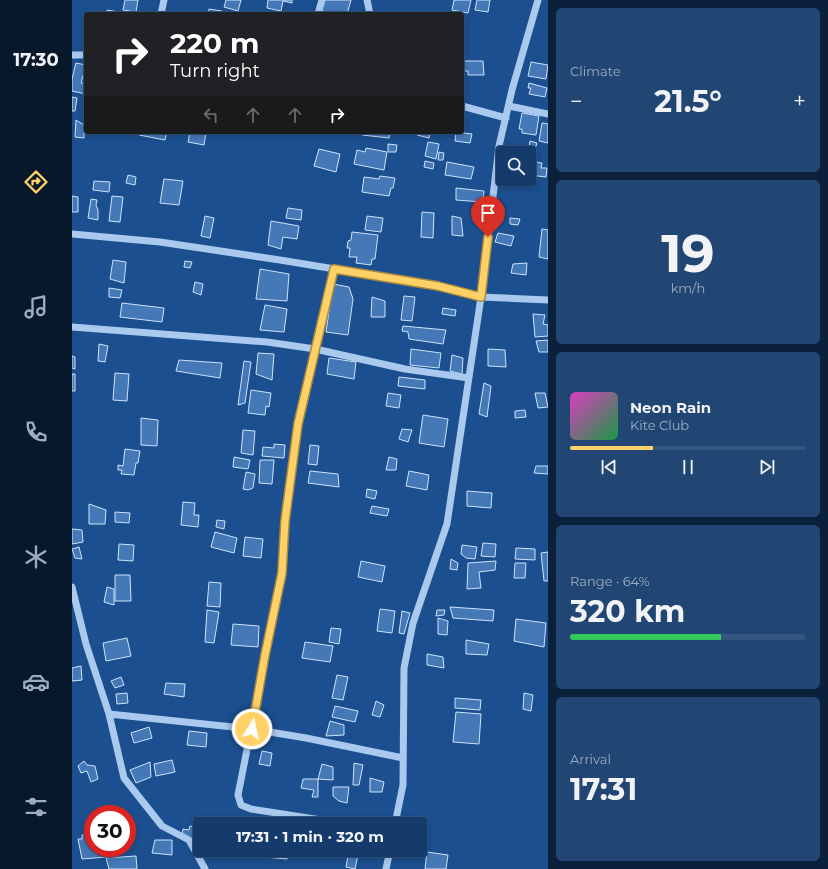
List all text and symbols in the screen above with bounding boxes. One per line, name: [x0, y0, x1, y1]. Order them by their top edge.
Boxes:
text: 220 m: [170, 26, 259, 60]
icon: right: [104, 28, 156, 80]
text: 17:30: [13, 49, 59, 71]
text: Turn right: [170, 60, 260, 82]
text: Climate: [570, 63, 621, 79]
text: 21.5°: [654, 83, 722, 120]
text: −: [570, 88, 583, 115]
text: +: [793, 88, 806, 115]
icon: left: [200, 104, 222, 126]
icon: ahead: [242, 104, 264, 126]
icon: ahead: [284, 104, 306, 126]
icon: right: [326, 104, 348, 126]
map controls: [496, 146, 536, 186]
button: search: [496, 146, 536, 186]
icon: directions: [22, 168, 50, 196]
pin: [471, 196, 505, 237]
icon: arrive: [477, 202, 499, 224]
text: 19: [661, 222, 715, 285]
text: km/h: [671, 280, 705, 296]
icon: music: [22, 293, 50, 321]
text: Neon Rain: [630, 398, 711, 417]
text: Kite Club: [630, 417, 689, 433]
icon: phone: [22, 418, 50, 446]
icon: previous: [598, 456, 620, 478]
icon: pause: [677, 456, 699, 478]
icon: next: [756, 456, 778, 478]
icon: climate: [22, 543, 50, 571]
text: Range · 64%: [570, 573, 650, 589]
text: 320 km: [570, 593, 685, 630]
icon: car: [22, 668, 50, 696]
position arrow: [231, 708, 273, 750]
text: Arrival: [570, 751, 611, 767]
text: 17:31: [570, 771, 637, 808]
icon: filters: [22, 793, 50, 821]
speed limit sign: 30: [84, 805, 136, 857]
text: 17:31 · 1 min · 320 m: [236, 827, 384, 846]

